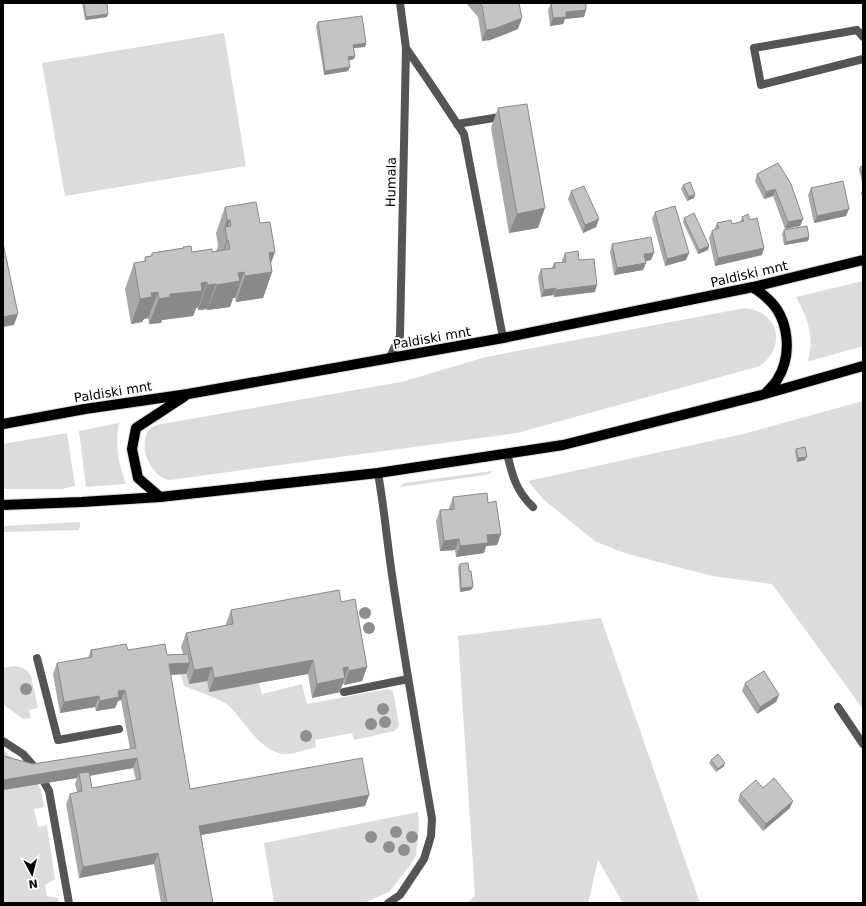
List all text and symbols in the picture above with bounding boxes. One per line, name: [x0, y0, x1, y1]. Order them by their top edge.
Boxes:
street label: Humala: [383, 157, 399, 207]
street label: Paldiski mnt: [709, 258, 789, 290]
street label: Paldiski mnt: [392, 324, 472, 352]
street label: Paldiski mnt: [73, 378, 153, 406]
north arrow: [12, 854, 52, 894]
text: N: [28, 876, 39, 890]

